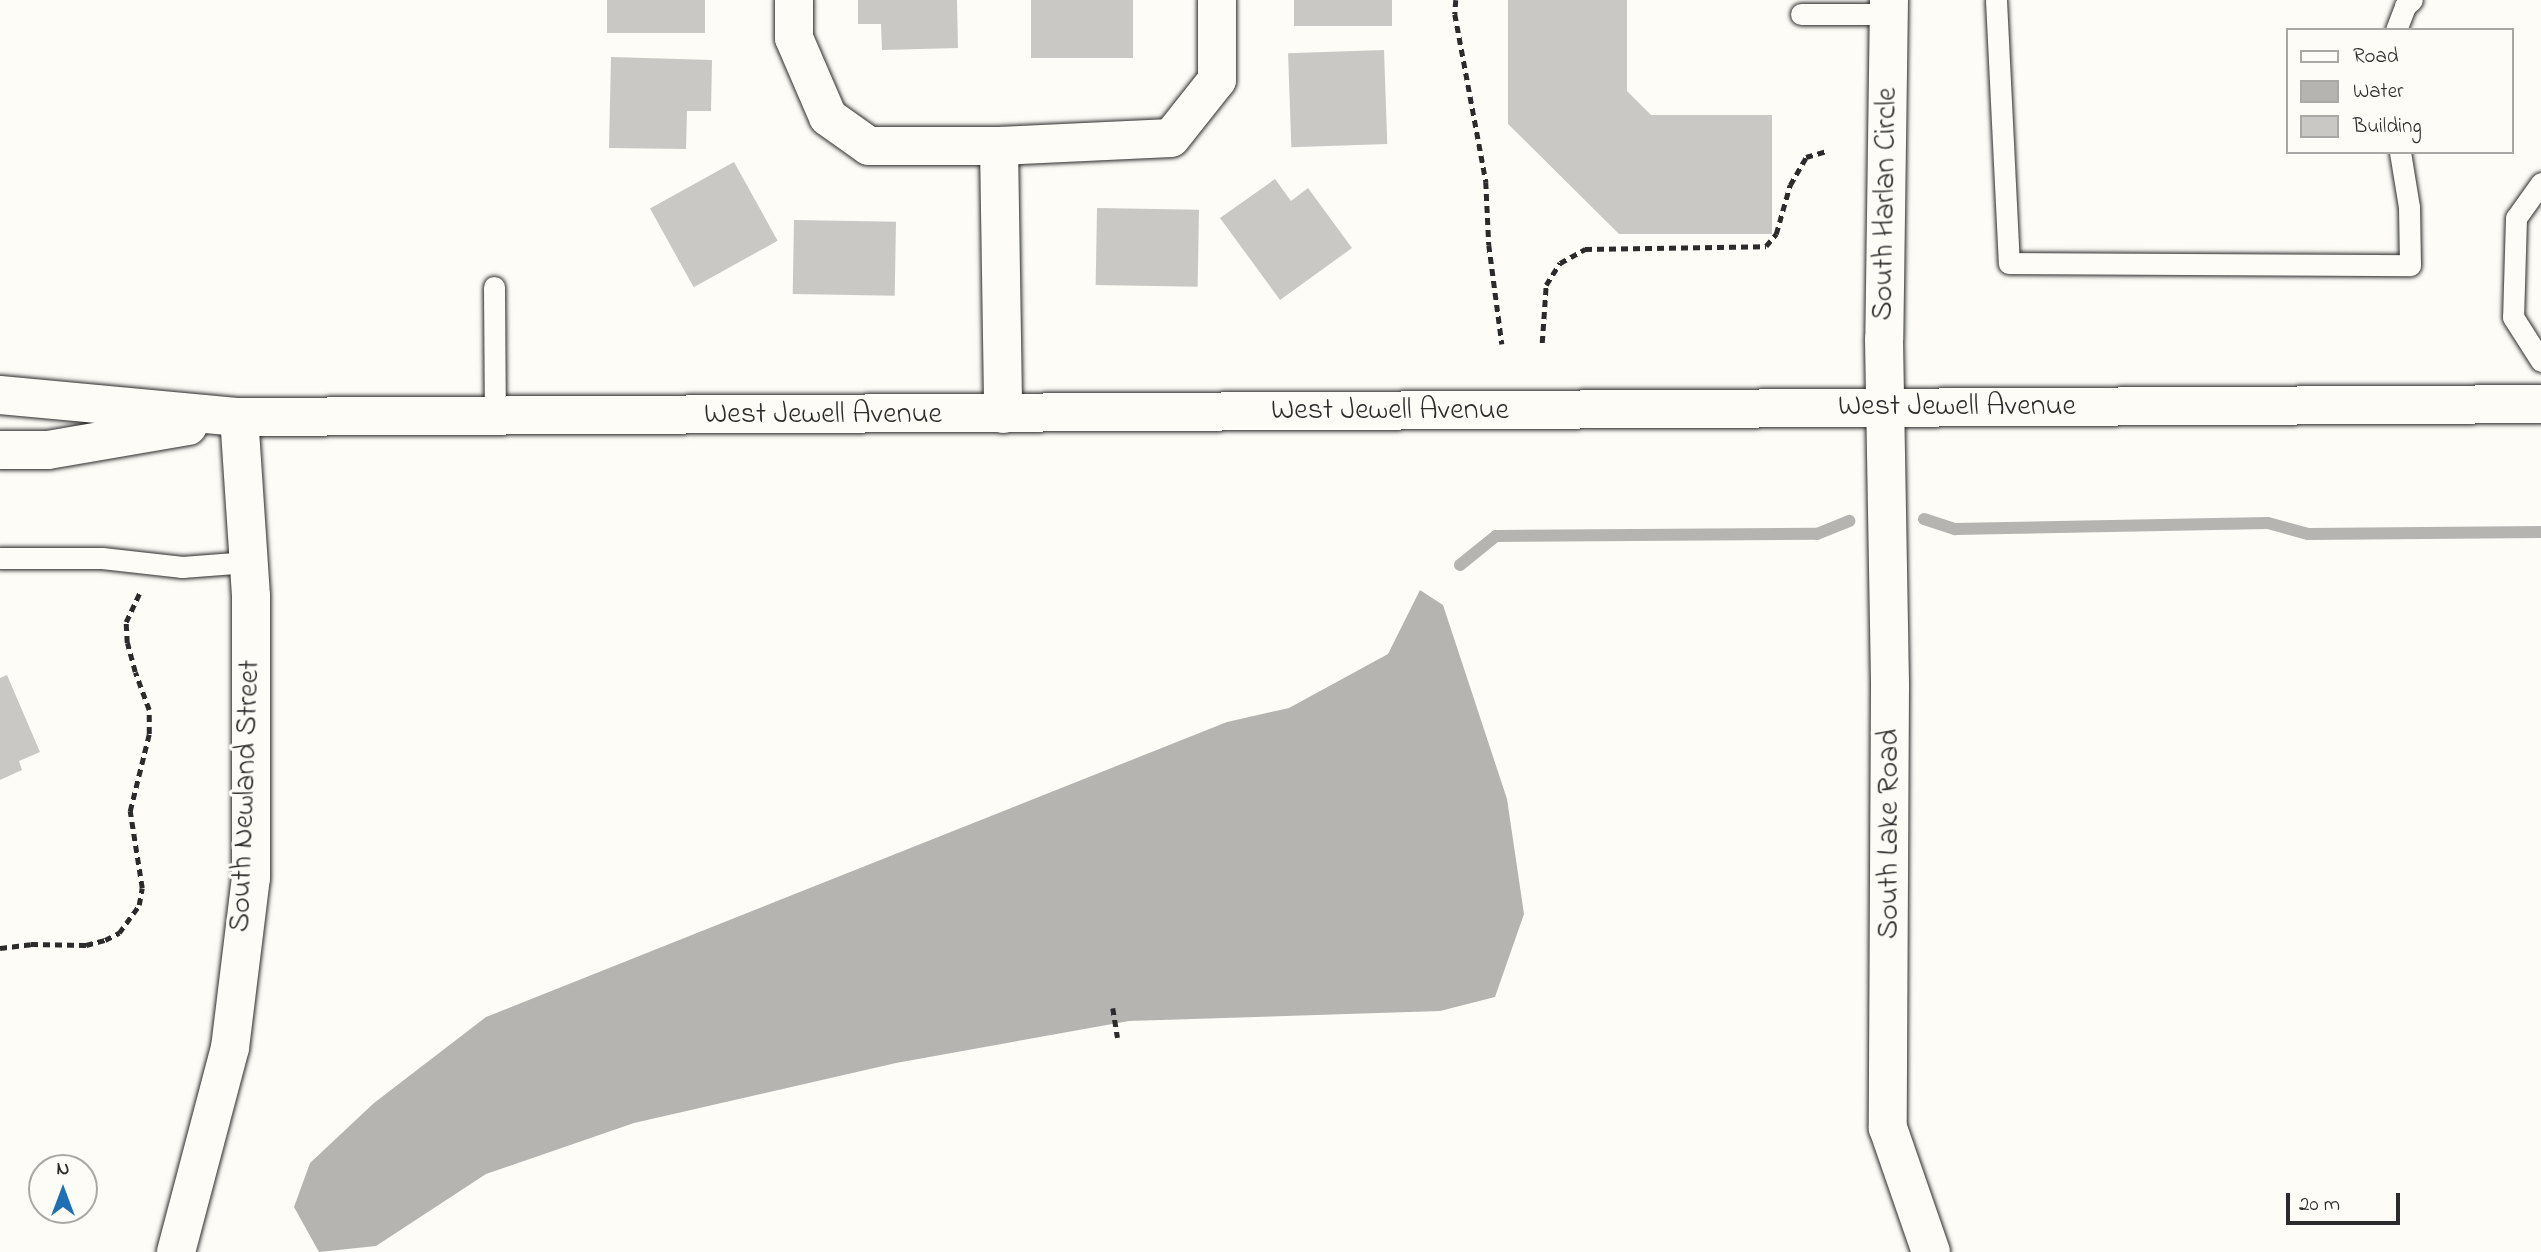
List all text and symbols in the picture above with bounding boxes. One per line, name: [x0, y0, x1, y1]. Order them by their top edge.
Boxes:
legend: [2286, 28, 2513, 154]
text: Road: [2353, 42, 2399, 72]
text: Water: [2353, 77, 2404, 107]
street label: South Harlan Circle: [1866, 87, 1906, 321]
text: Building: [2353, 112, 2422, 142]
street label: West Jewell Avenue: [1838, 389, 2076, 425]
street label: West Jewell Avenue: [1271, 393, 1509, 429]
street label: West Jewell Avenue: [704, 397, 942, 433]
street label: South Newland Street: [223, 659, 269, 933]
street label: South Lake Road: [1872, 729, 1908, 939]
north arrow: [28, 1154, 98, 1224]
text: N: [57, 1156, 69, 1183]
scale bar: [2289, 1178, 2403, 1222]
text: 20 m: [2299, 1190, 2340, 1220]

